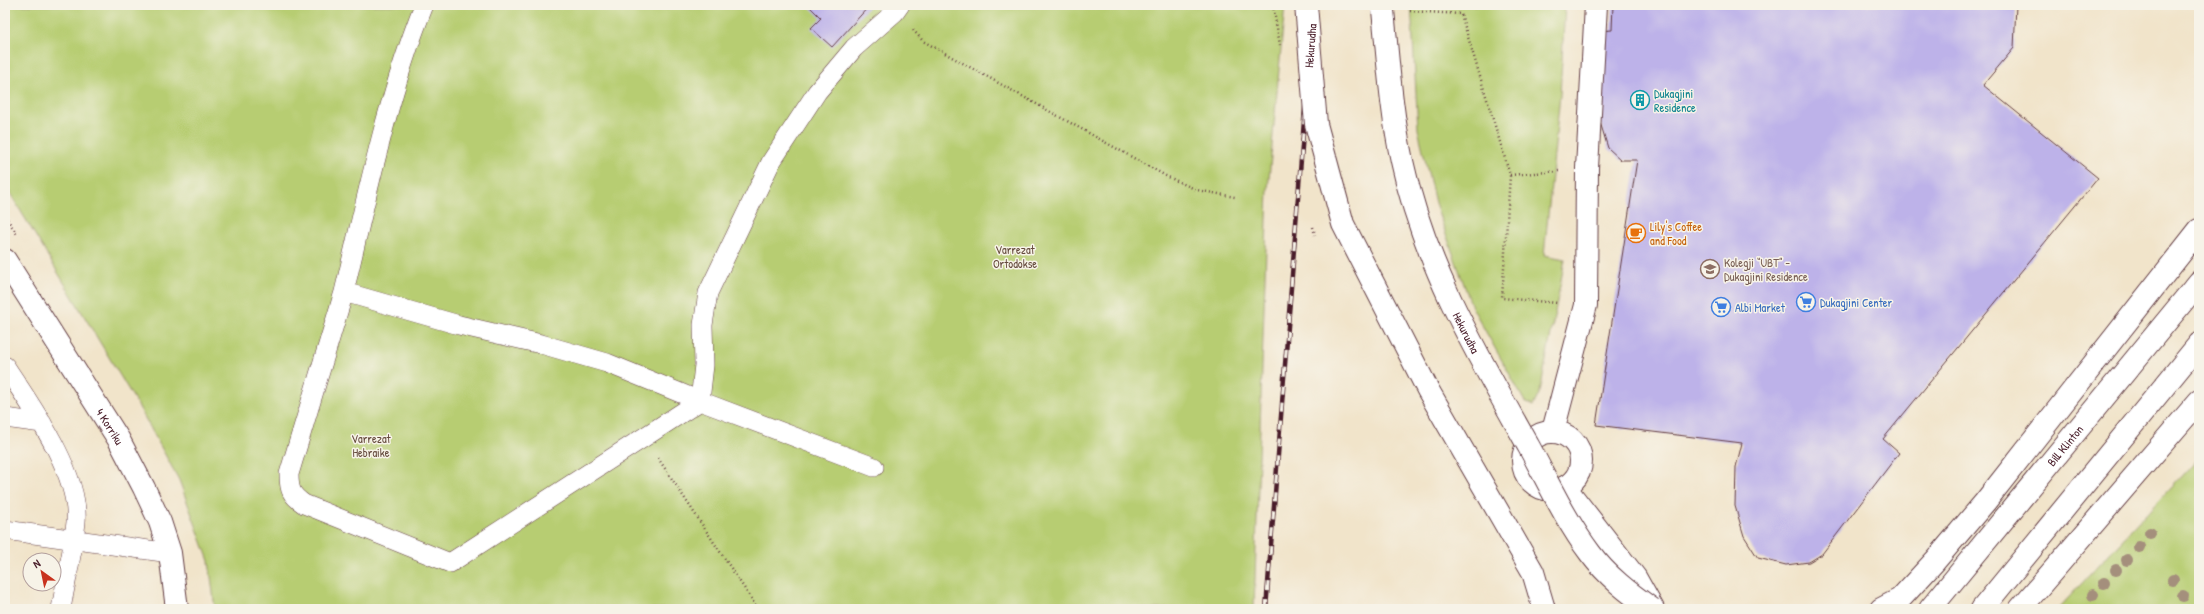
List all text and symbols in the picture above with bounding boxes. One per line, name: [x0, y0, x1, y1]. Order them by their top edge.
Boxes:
street label: Hekurudha: [1300, 23, 1320, 68]
place label: Dukagjini Residence: [1654, 85, 1696, 116]
building icon: Dukagjini Residence: [1629, 89, 1651, 111]
place label: Lily's Coffee and Food: [1650, 218, 1702, 249]
cafe icon: Lily's Coffee and Food: [1625, 222, 1647, 244]
park label: Varrezat Ortodokse: [993, 241, 1037, 272]
place label: Kolegji “UBT” - Dukagjini Residence: [1724, 254, 1808, 285]
school or university icon: Kolegji “UBT” - Dukagjini Residence: [1699, 258, 1721, 280]
supermarket icon: Dukagjini Center: [1795, 291, 1817, 313]
place label: Dukagjini Center: [1820, 294, 1893, 311]
supermarket icon: Albi Market: [1710, 296, 1732, 318]
place label: Albi Market: [1735, 299, 1786, 316]
street label: Hekurudha: [1449, 309, 1484, 356]
street label: 4 Korriku: [92, 405, 128, 448]
street label: Bill Klinton: [2043, 421, 2087, 470]
park label: Varrezat Hebraike: [351, 430, 392, 461]
north arrow: [22, 552, 62, 592]
text: N: [30, 556, 43, 571]

